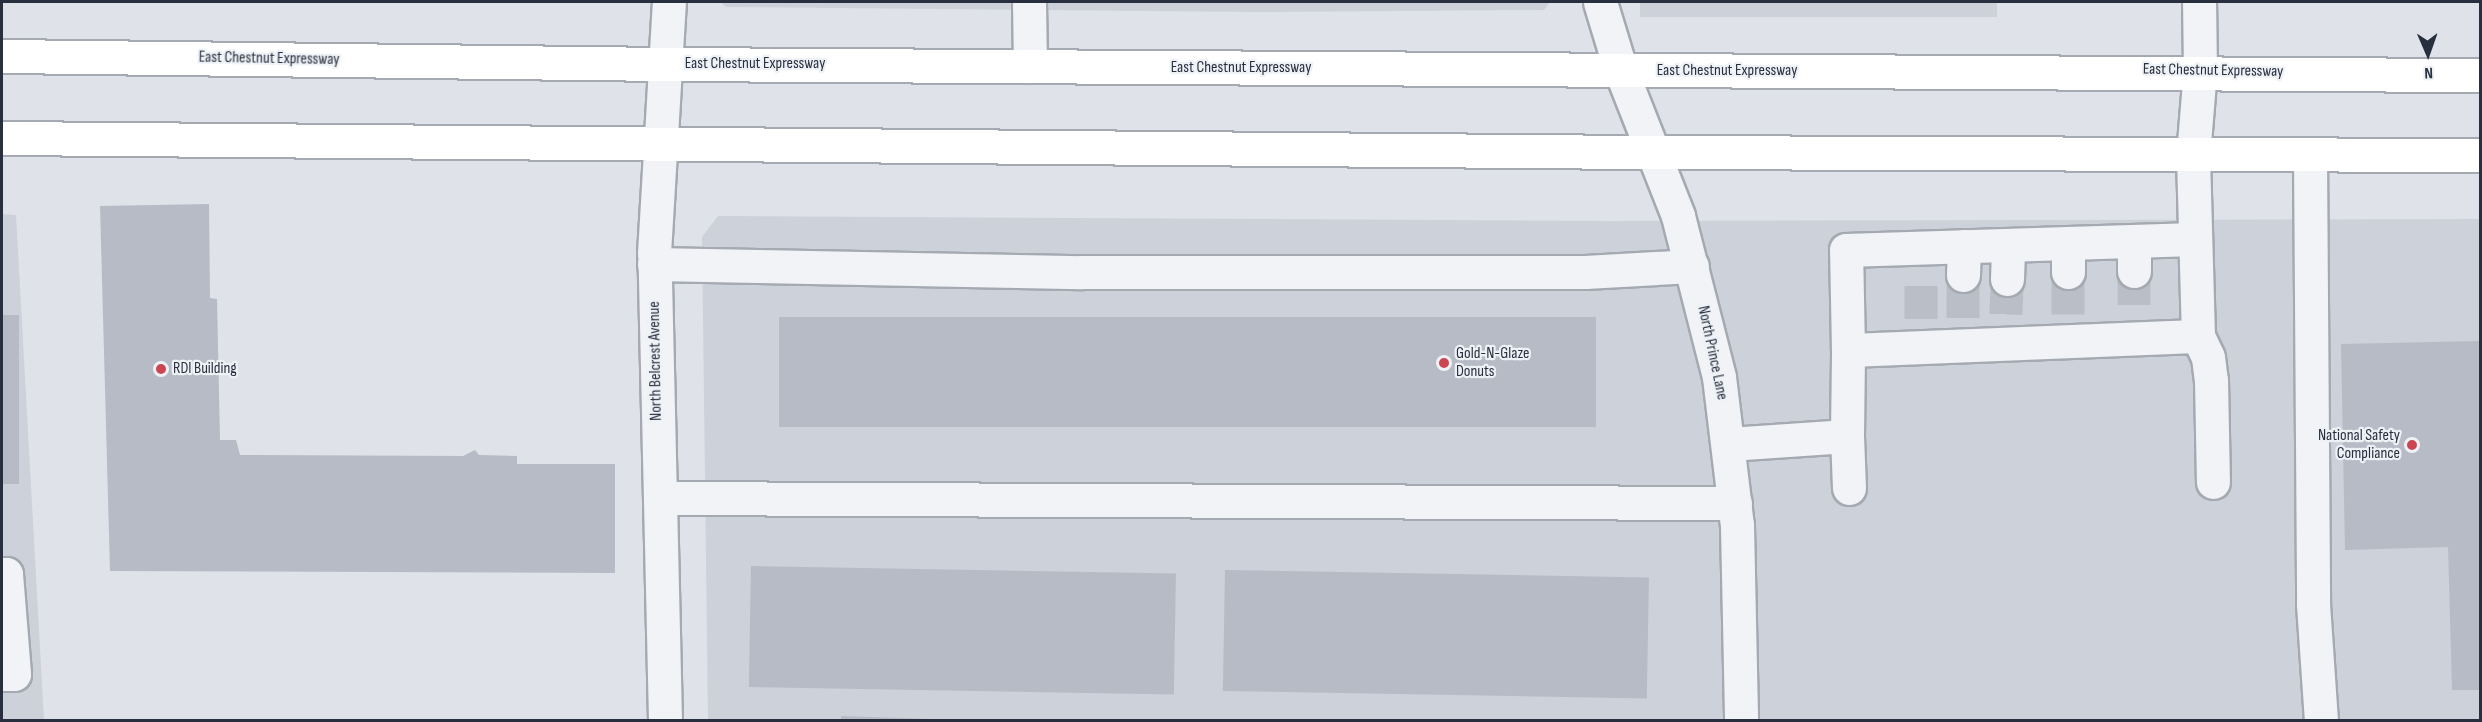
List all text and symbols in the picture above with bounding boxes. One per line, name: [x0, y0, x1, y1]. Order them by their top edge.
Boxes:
north arrow: [2398, 24, 2458, 84]
street label: East Chestnut Expressway: [199, 48, 339, 70]
street label: East Chestnut Expressway: [685, 54, 825, 74]
street label: East Chestnut Expressway: [1171, 58, 1311, 78]
street label: East Chestnut Expressway: [2143, 60, 2283, 82]
street label: East Chestnut Expressway: [1657, 61, 1797, 81]
text: N: [2424, 63, 2433, 82]
street label: North Belcrest Avenue: [645, 301, 667, 421]
street label: North Prince Lane: [1693, 304, 1731, 402]
place label: Gold-N-Glaze Donuts: [1456, 344, 1529, 382]
marker: Gold-N-Glaze Donuts: [1437, 356, 1451, 370]
place label: RDI Building: [173, 359, 237, 379]
marker: RDI Building: [154, 362, 168, 376]
place label: National Safety Compliance: [2318, 426, 2400, 464]
marker: National Safety Compliance: [2405, 438, 2419, 452]

